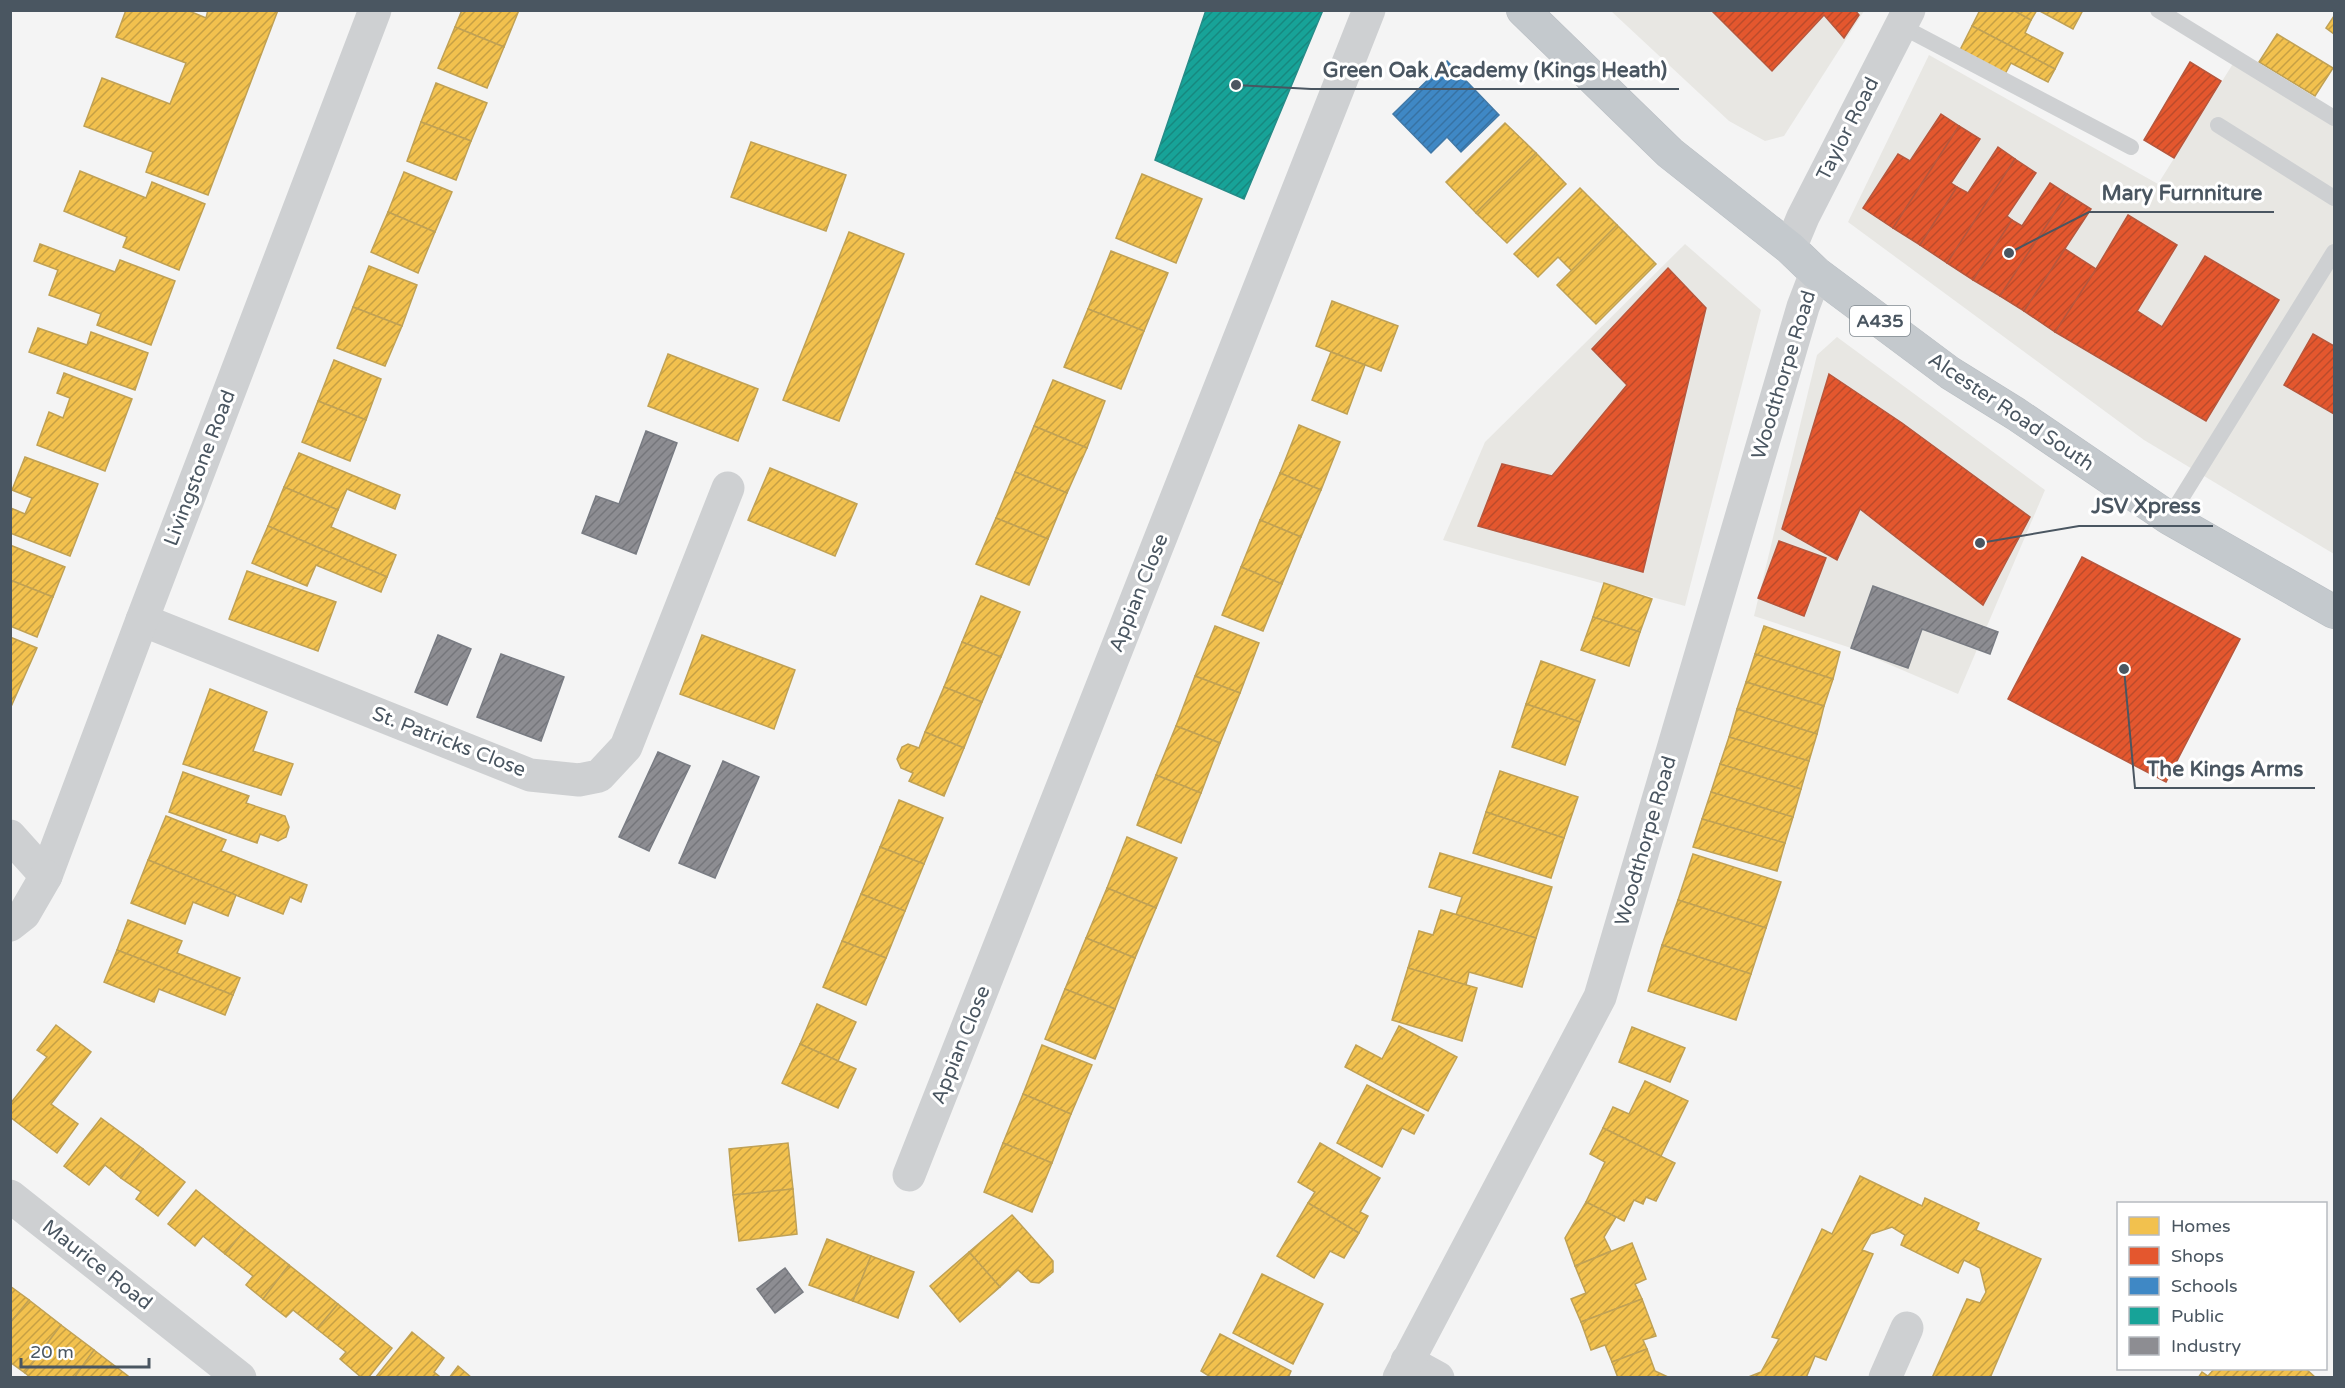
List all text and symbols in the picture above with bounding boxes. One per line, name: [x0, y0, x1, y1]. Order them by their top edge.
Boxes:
callout: Green Oak Academy (Kings Heath): [1311, 50, 1679, 89]
text: Green Oak Academy (Kings Heath): [1323, 58, 1667, 83]
street label: Taylor Road: [1812, 73, 1884, 185]
callout: Mary Furnniture: [2089, 173, 2274, 212]
text: Mary Furnniture: [2102, 181, 2263, 206]
street label: Woodthorpe Road: [1747, 288, 1821, 462]
road number: A435: [1850, 306, 1910, 336]
street label: Alcester Road South: [1924, 348, 2098, 476]
street label: Livingstone Road: [159, 387, 241, 549]
callout: JSV Xpress: [2079, 487, 2213, 526]
text: JSV Xpress: [2090, 494, 2201, 519]
street label: Appian Close: [1104, 530, 1174, 656]
street label: St. Patricks Close: [369, 702, 529, 782]
callout: The Kings Arms: [2135, 749, 2315, 788]
street label: Woodthorpe Road: [1610, 753, 1682, 929]
text: The Kings Arms: [2146, 757, 2303, 782]
street label: Appian Close: [926, 982, 996, 1108]
legend: [2117, 1202, 2327, 1370]
street label: Maurice Road: [37, 1215, 157, 1315]
text: Homes: [2171, 1215, 2231, 1237]
text: Shops: [2171, 1245, 2224, 1267]
text: Schools: [2171, 1275, 2238, 1297]
text: Public: [2171, 1305, 2224, 1327]
scale bar: [21, 1331, 148, 1369]
text: Industry: [2171, 1335, 2242, 1357]
text: 20 m: [30, 1341, 74, 1363]

